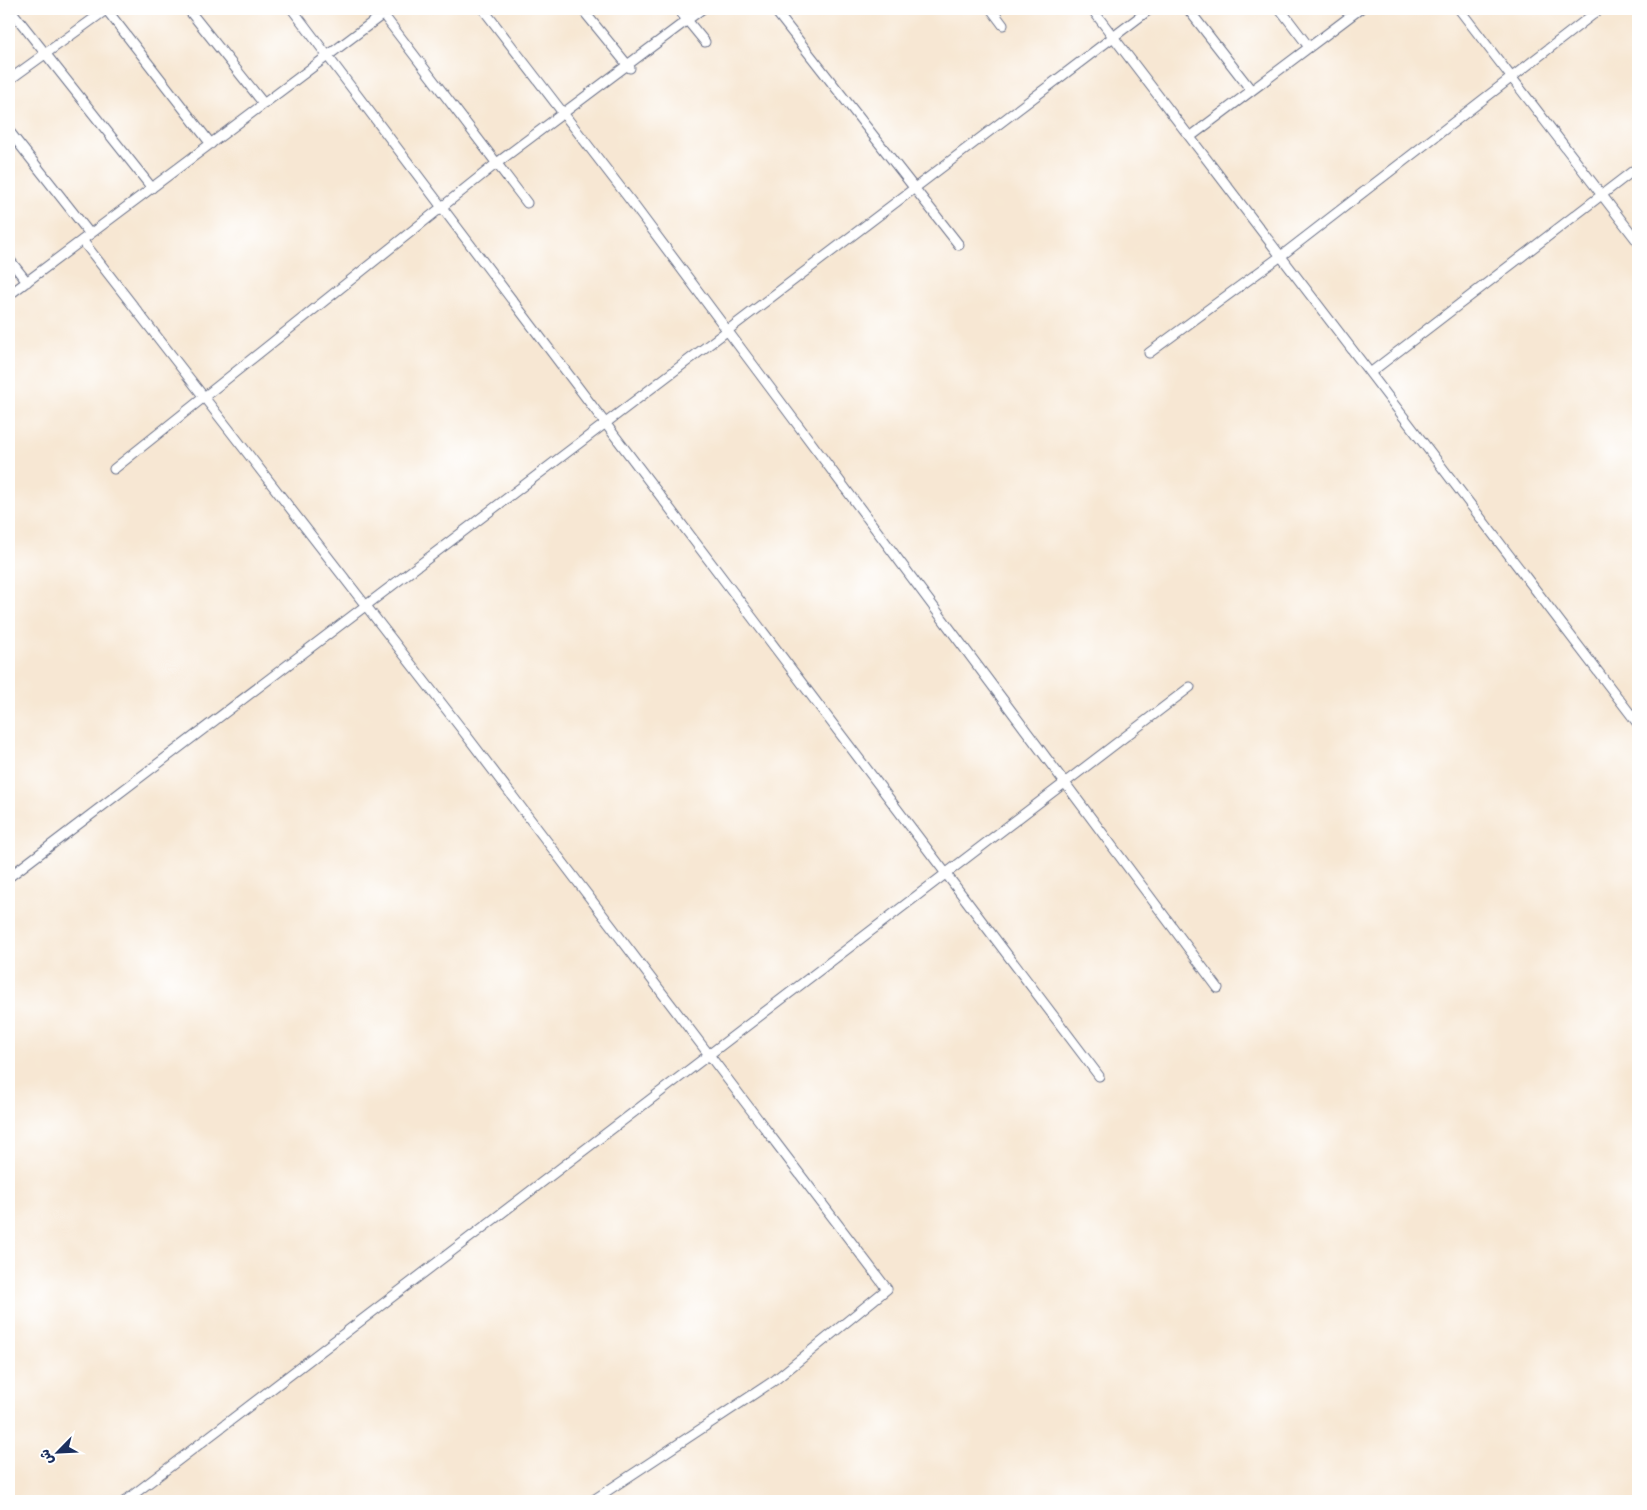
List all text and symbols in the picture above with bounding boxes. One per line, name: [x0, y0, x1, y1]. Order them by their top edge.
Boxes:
north arrow: [32, 1428, 82, 1478]
text: ش: [36, 1447, 57, 1468]

